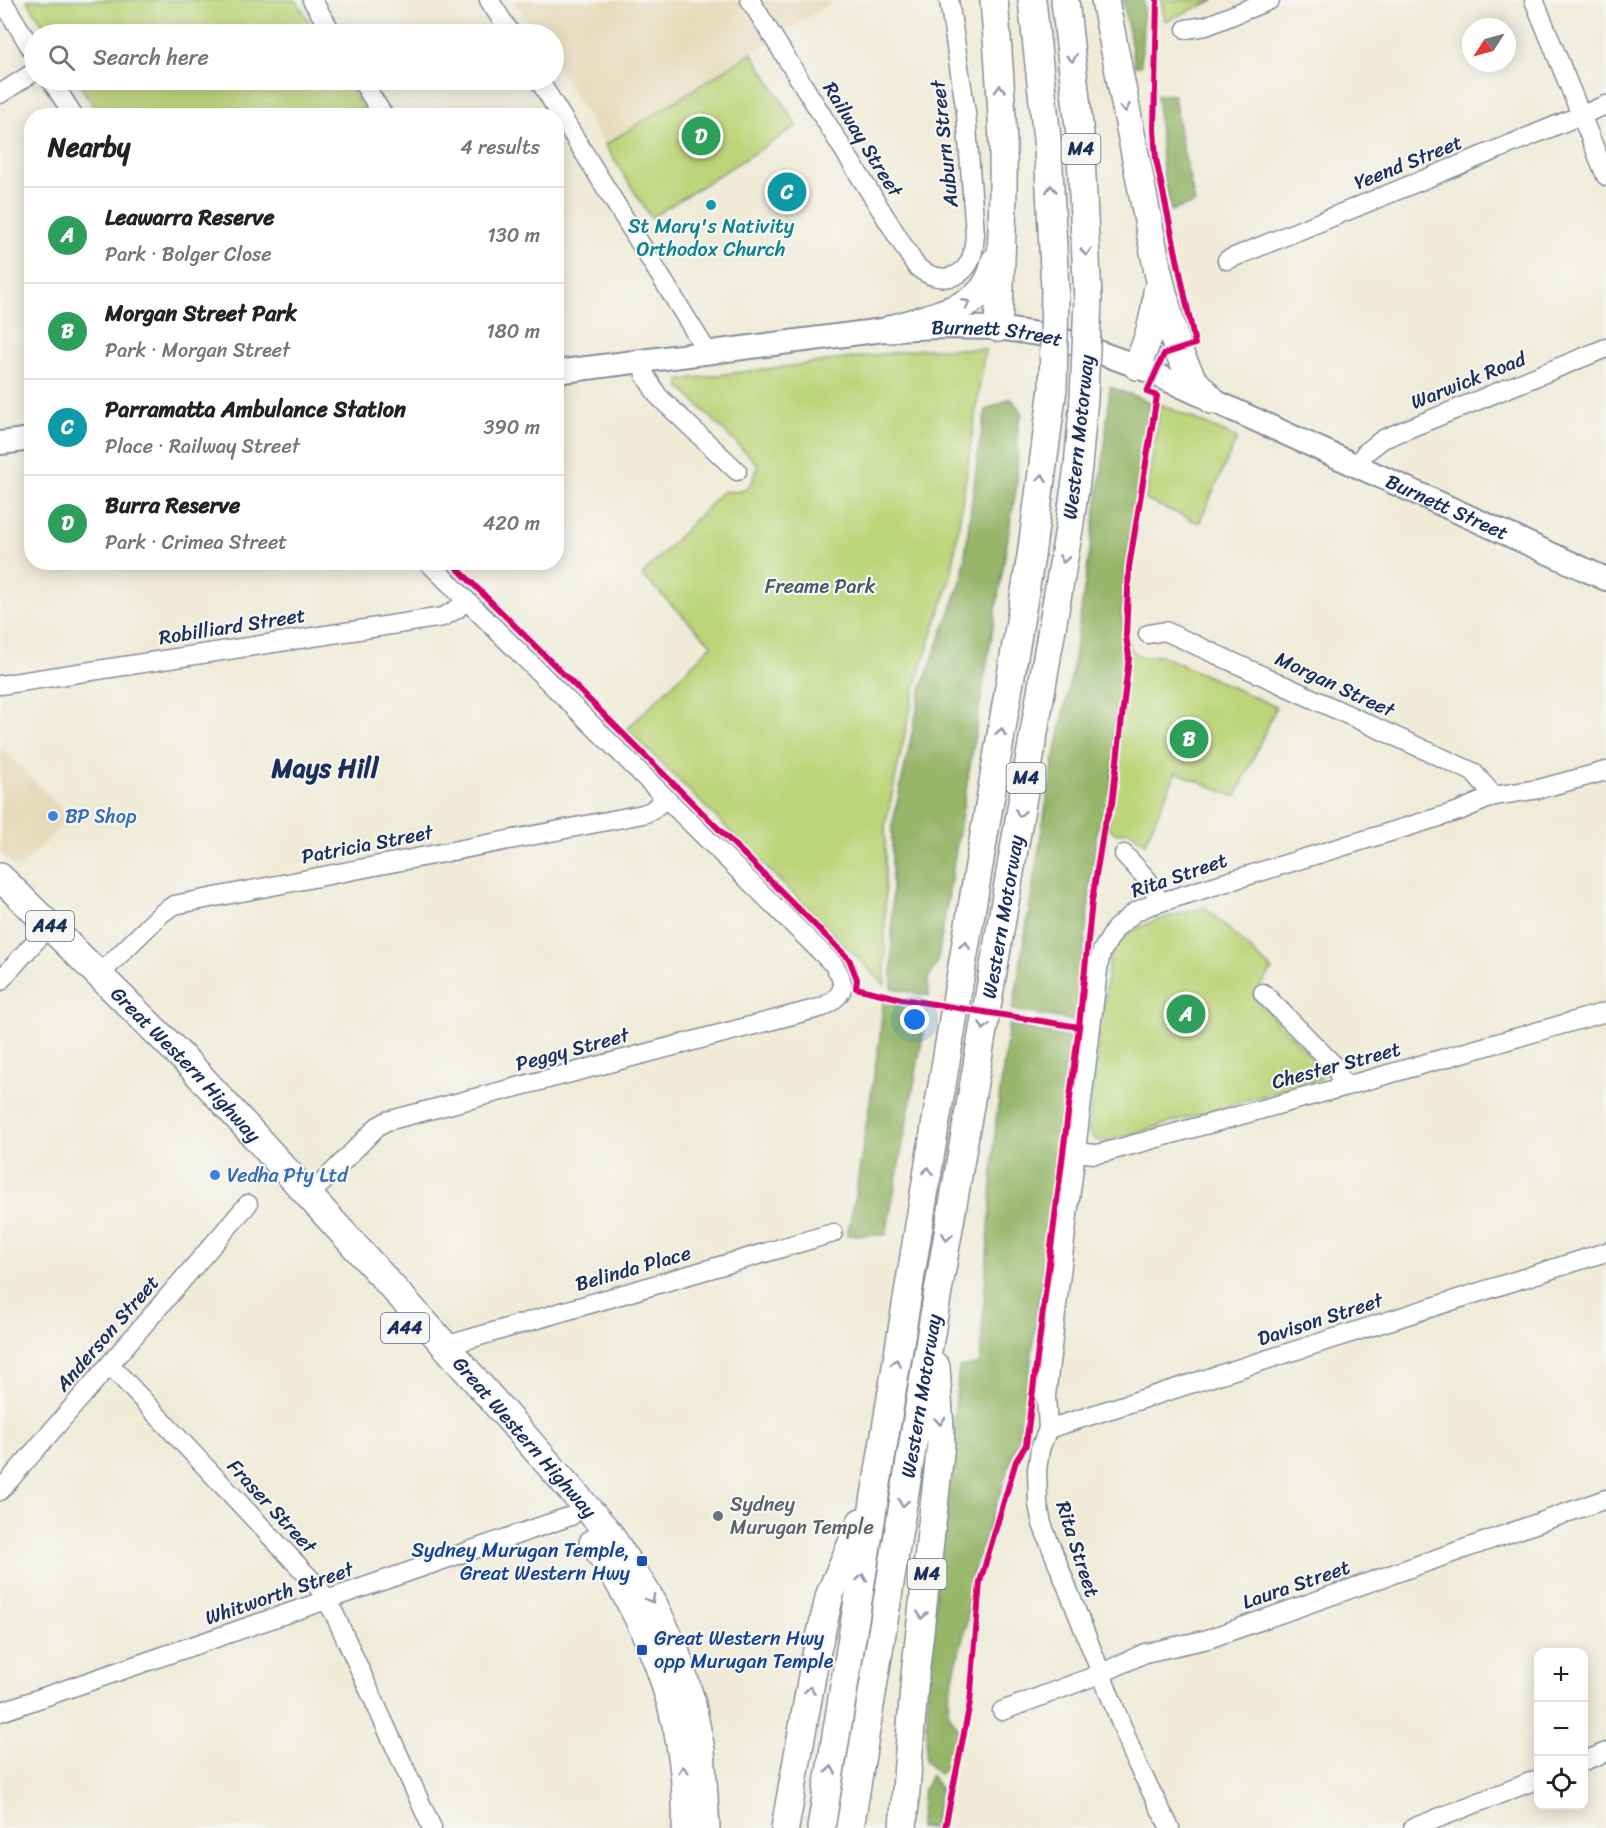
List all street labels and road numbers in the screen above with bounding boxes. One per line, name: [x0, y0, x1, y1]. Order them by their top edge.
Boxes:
street label: Railway Street: [813, 75, 913, 205]
street label: Auburn Street: [920, 78, 969, 210]
street label: Yeend Street: [1349, 125, 1468, 200]
road number: M4: [1062, 134, 1100, 164]
street label: Burnett Street: [931, 310, 1067, 357]
street label: Warwick Road: [1405, 341, 1532, 419]
street label: Western Motorway: [1052, 352, 1105, 521]
street label: Burnett Street: [1380, 464, 1514, 551]
street label: Robilliard Street: [156, 598, 308, 655]
street label: Morgan Street: [1269, 641, 1401, 728]
road number: M4: [1006, 763, 1046, 793]
street label: Patricia Street: [299, 814, 437, 874]
street label: Western Motorway: [972, 832, 1034, 1001]
street label: Rita Street: [1126, 843, 1232, 908]
road number: A44: [26, 911, 74, 941]
street label: Great Western Highway: [102, 978, 270, 1151]
street label: Peggy Street: [511, 1017, 634, 1081]
street label: Chester Street: [1268, 1031, 1405, 1100]
street label: Belinda Place: [571, 1235, 695, 1302]
street label: Anderson Street: [46, 1267, 169, 1401]
street label: Davison Street: [1253, 1282, 1388, 1356]
street label: Western Motorway: [891, 1310, 952, 1480]
road number: A44: [381, 1313, 429, 1343]
street label: Great Western Highway: [444, 1348, 606, 1527]
street label: Fraser Street: [218, 1451, 326, 1563]
street label: Rita Street: [1045, 1496, 1110, 1602]
street label: Laura Street: [1237, 1550, 1355, 1619]
street label: Whitworth Street: [200, 1551, 359, 1635]
road number: M4: [908, 1559, 946, 1589]

